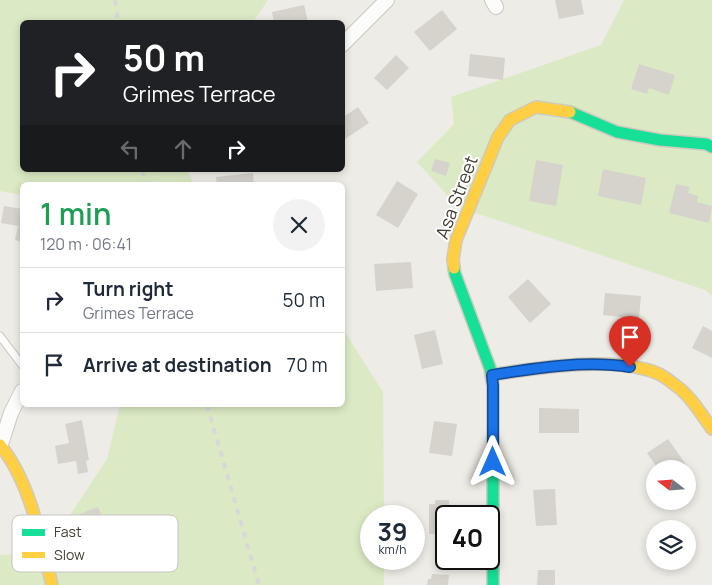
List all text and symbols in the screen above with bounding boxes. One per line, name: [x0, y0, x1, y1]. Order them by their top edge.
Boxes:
text: 50 m: [123, 34, 205, 82]
icon: right: [40, 40, 105, 105]
text: Grimes Terrace: [123, 79, 276, 109]
icon: left: [116, 135, 144, 163]
icon: ahead: [169, 135, 197, 163]
icon: right: [222, 135, 250, 163]
street label: Asa Street: [429, 152, 483, 242]
text: 1 min: [40, 193, 112, 234]
button: close: [273, 199, 325, 251]
text: 120 m · 06:41: [40, 233, 132, 255]
text: Turn right: [83, 276, 173, 302]
icon: right: [40, 286, 68, 314]
text: 50 m: [283, 287, 325, 313]
text: Grimes Terrace: [83, 302, 194, 324]
pin: [609, 316, 651, 367]
icon: arrive: [616, 323, 644, 351]
icon: arrive: [40, 351, 68, 379]
text: Arrive at destination: [83, 352, 272, 378]
text: 70 m: [287, 352, 328, 378]
position arrow: [466, 435, 518, 487]
north arrow: [646, 460, 696, 510]
map controls: [646, 460, 696, 570]
speed limit sign: 40: [435, 505, 500, 570]
text: 39: [377, 514, 408, 549]
legend: [12, 515, 178, 572]
button: layers: [646, 520, 696, 570]
text: Fast: [54, 522, 82, 541]
text: km/h: [379, 541, 406, 558]
text: Slow: [54, 545, 85, 564]

